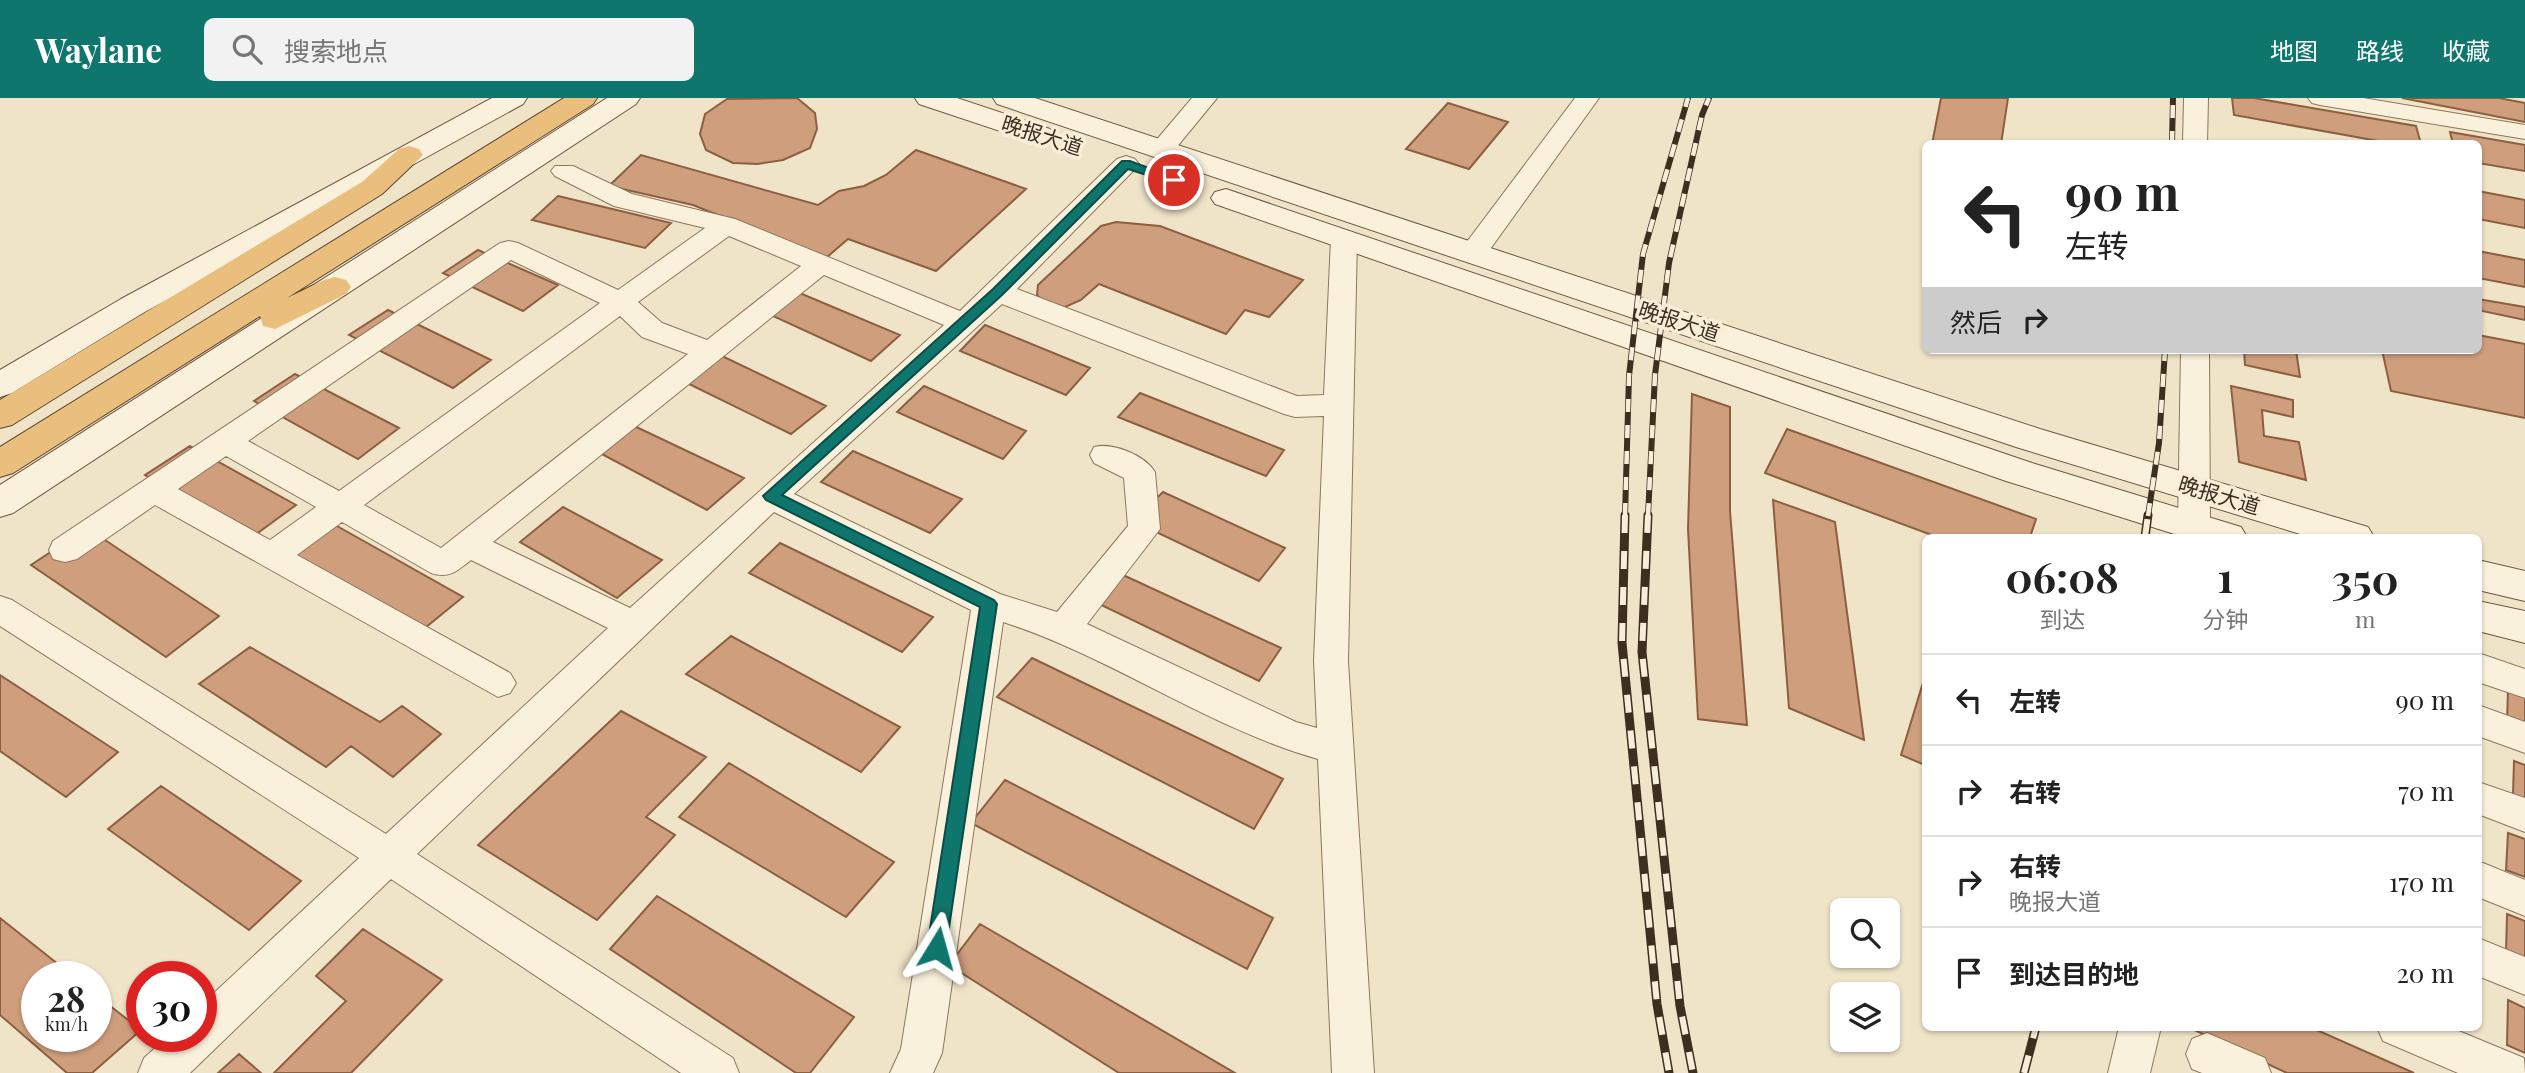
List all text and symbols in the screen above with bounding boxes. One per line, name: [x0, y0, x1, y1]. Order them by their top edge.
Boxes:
search box: [204, 18, 694, 81]
text: Waylane: [35, 27, 162, 71]
icon: search: [228, 30, 266, 68]
text: 搜索地点: [284, 33, 388, 68]
text: 地图: [2270, 34, 2318, 66]
text: 路线: [2356, 34, 2404, 66]
text: 收藏: [2442, 34, 2490, 66]
street label: 晚报大道: [998, 108, 1087, 160]
pin: [1144, 150, 1204, 210]
text: 90 m: [2065, 158, 2179, 223]
icon: arrive: [1155, 161, 1193, 199]
icon: left: [1950, 168, 2041, 259]
text: 左转: [2065, 223, 2129, 266]
street label: 晚报大道: [1635, 294, 1724, 346]
icon: right: [2016, 301, 2054, 339]
text: 然后: [1950, 304, 2002, 339]
street label: 晚报大道: [2175, 468, 2264, 520]
text: 06:08: [2005, 548, 2119, 604]
text: 1: [2217, 548, 2233, 604]
text: 350: [2332, 550, 2399, 606]
text: 到达: [2039, 603, 2085, 634]
text: 分钟: [2202, 603, 2248, 634]
text: m: [2355, 603, 2375, 634]
icon: left: [1950, 681, 1988, 719]
text: 90 m: [2396, 682, 2454, 717]
text: 左转: [2009, 683, 2061, 718]
icon: right: [1950, 772, 1988, 810]
text: 70 m: [2398, 773, 2454, 808]
text: 右转: [2009, 774, 2061, 809]
text: 右转: [2009, 848, 2061, 883]
icon: right: [1950, 863, 1988, 901]
text: 170 m: [2389, 864, 2454, 899]
text: 晚报大道: [2009, 885, 2101, 916]
map controls: [1830, 898, 1900, 1052]
button: search: [1830, 898, 1900, 968]
position arrow: [900, 911, 974, 985]
icon: arrive: [1950, 954, 1988, 992]
text: 20 m: [2396, 955, 2454, 990]
text: 到达目的地: [2009, 956, 2139, 991]
speed limit sign: 30: [126, 961, 217, 1052]
text: 28: [48, 974, 85, 1021]
button: layers: [1830, 982, 1900, 1052]
text: km/h: [45, 1012, 88, 1036]

